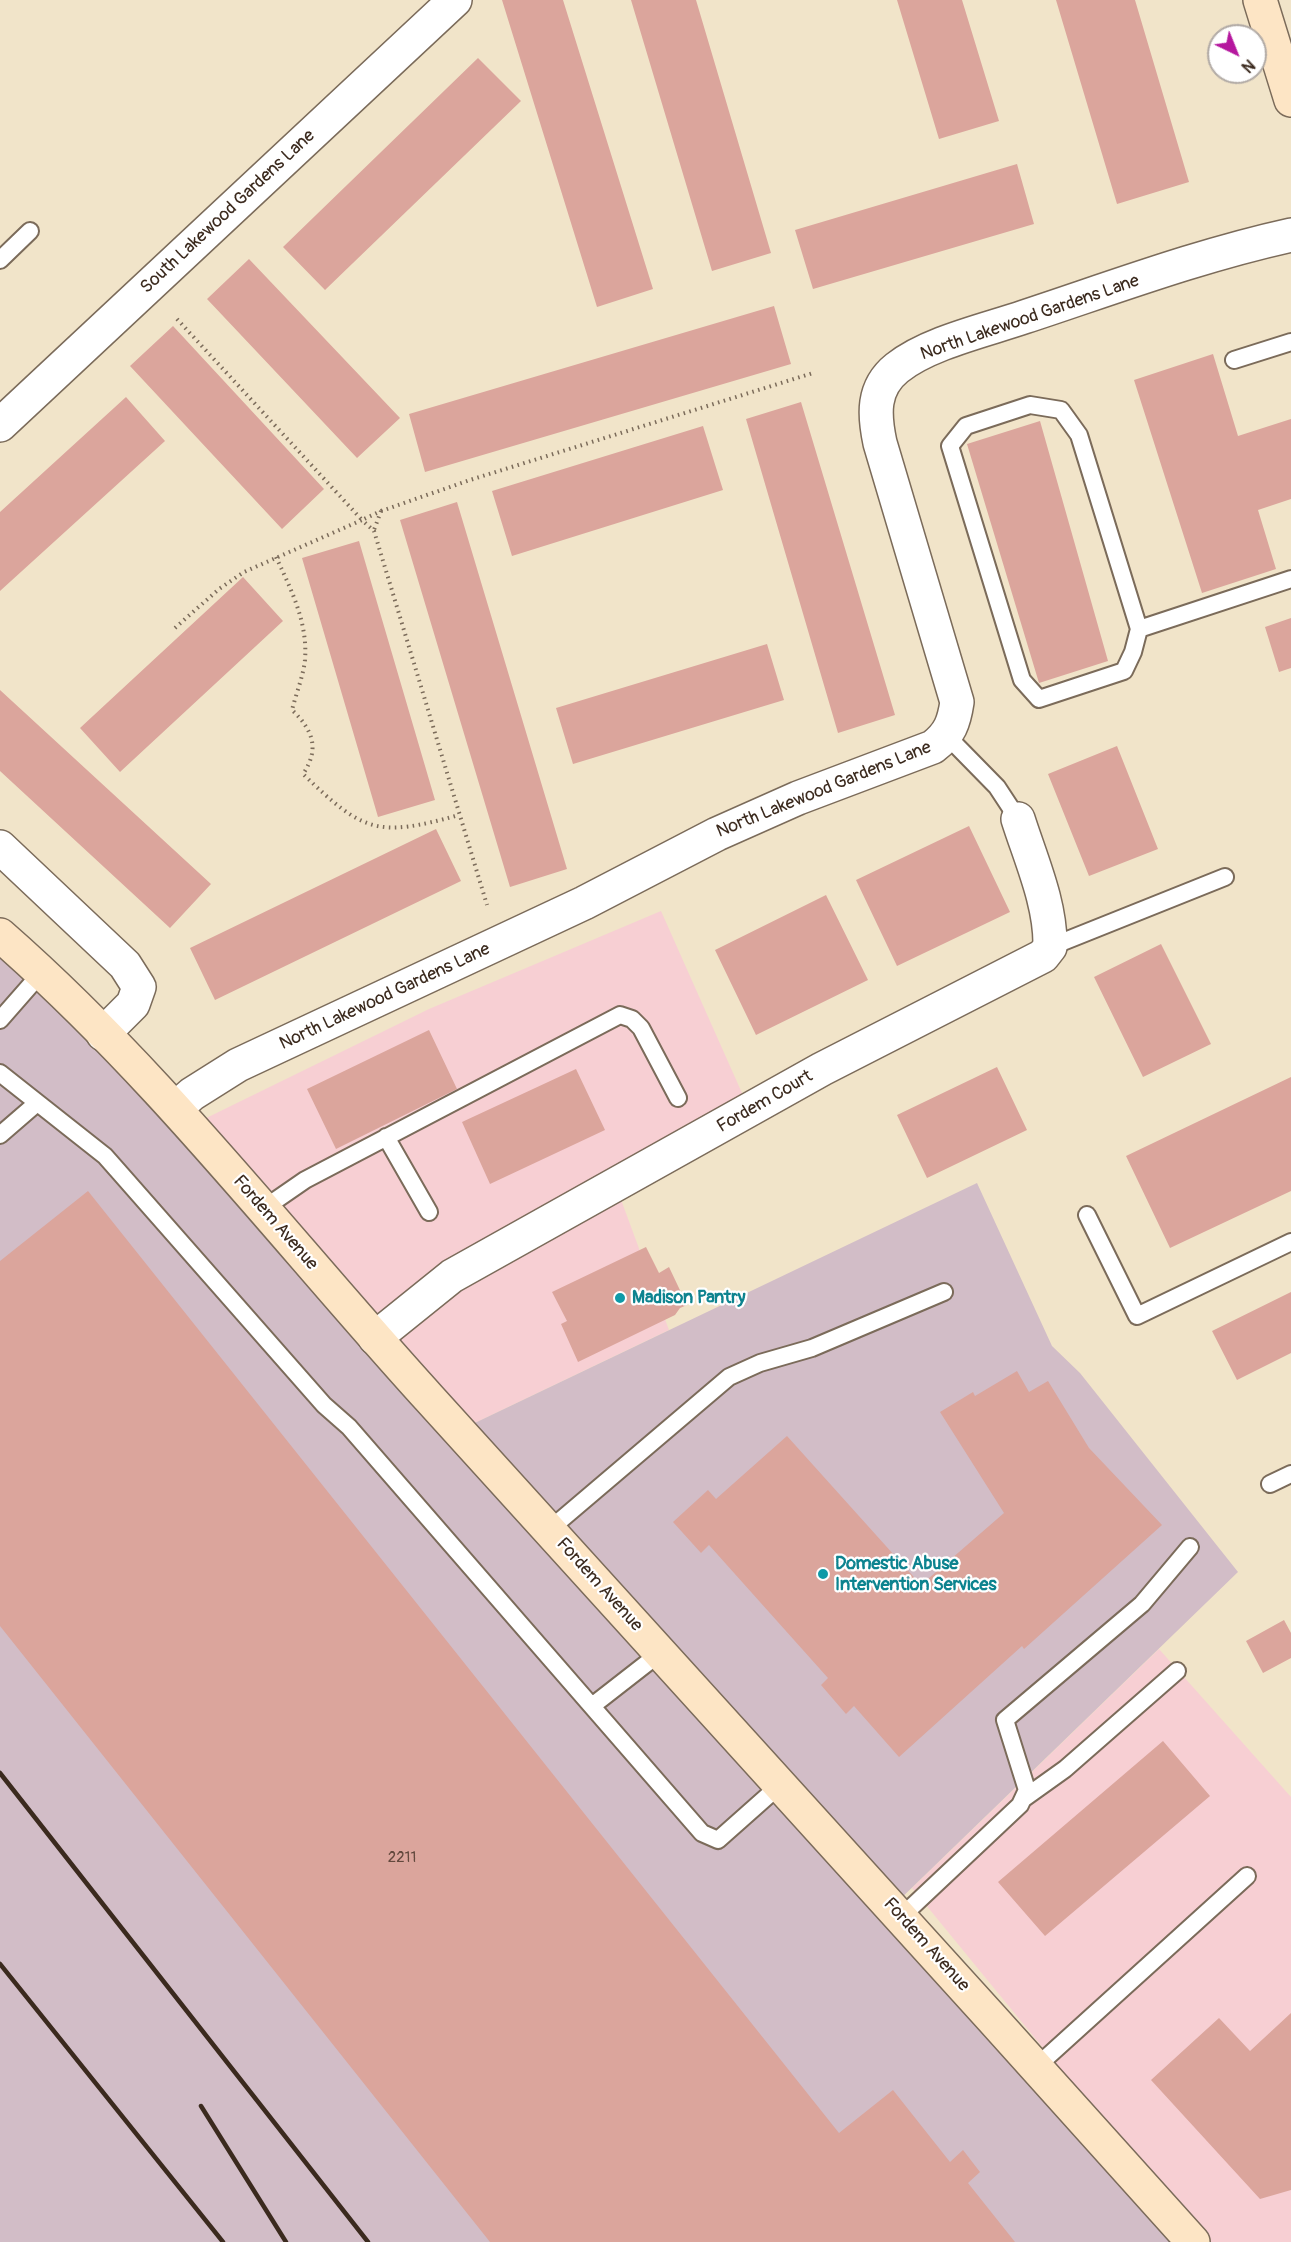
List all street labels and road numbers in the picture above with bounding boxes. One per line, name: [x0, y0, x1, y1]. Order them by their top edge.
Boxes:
street label: South Lakewood Gardens Lane: [136, 125, 320, 299]
street label: North Lakewood Gardens Lane: [918, 270, 1142, 366]
street label: North Lakewood Gardens Lane: [713, 737, 935, 843]
street label: North Lakewood Gardens Lane: [276, 939, 494, 1055]
street label: Fordem Court: [713, 1066, 817, 1138]
street label: Fordem Avenue: [228, 1171, 322, 1275]
street label: Fordem Avenue: [551, 1534, 647, 1636]
street label: Fordem Avenue: [878, 1894, 974, 1996]

